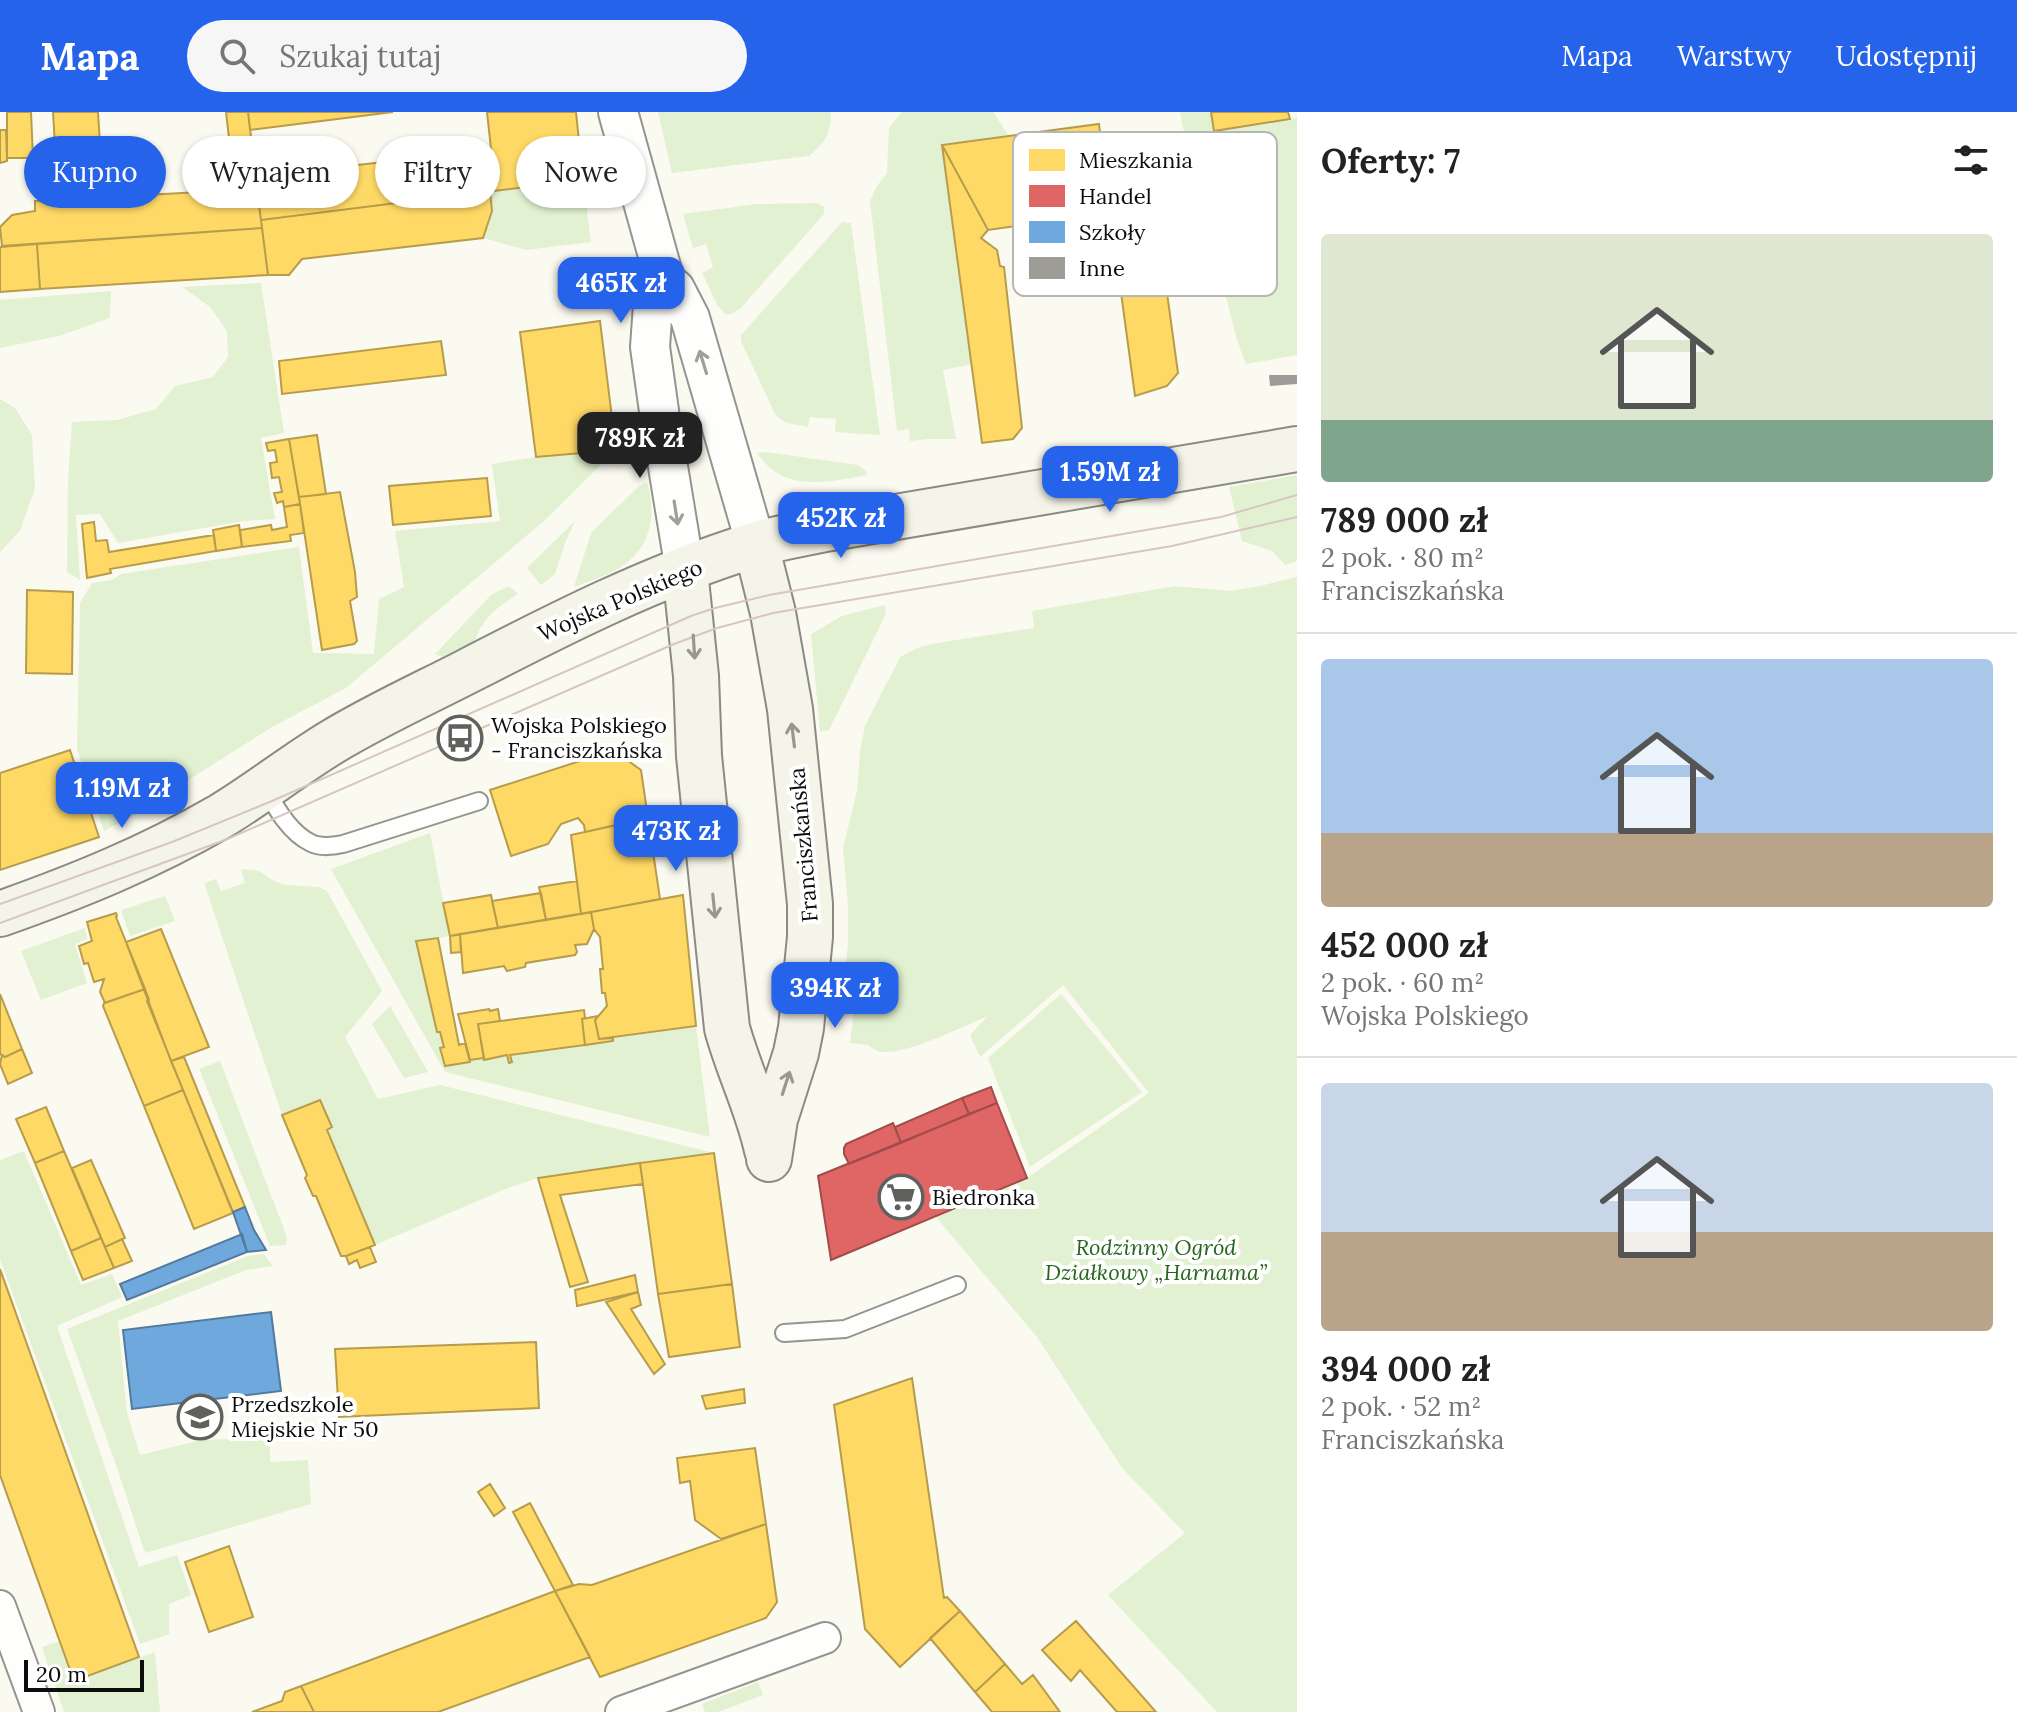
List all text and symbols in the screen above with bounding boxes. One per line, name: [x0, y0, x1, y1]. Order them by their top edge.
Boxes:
search box: [187, 20, 747, 92]
text: Mapa: [40, 32, 139, 80]
icon: search: [215, 34, 259, 78]
text: Szukaj tutaj: [279, 37, 441, 75]
text: Mapa: [1561, 38, 1633, 74]
text: Warstwy: [1677, 38, 1792, 74]
text: Udostępnij: [1836, 38, 1977, 74]
legend: [1013, 132, 1277, 296]
chip: Kupno: [24, 136, 166, 208]
chip: Wynajem: [182, 136, 359, 208]
chip: Filtry: [375, 136, 500, 208]
chip: Nowe: [516, 136, 646, 208]
icon: filters: [1949, 138, 1993, 182]
text: Oferty: 7: [1321, 139, 1460, 182]
text: Mieszkania: [1079, 146, 1193, 174]
text: Handel: [1079, 182, 1152, 210]
text: Szkoły: [1079, 218, 1146, 246]
text: Inne: [1079, 254, 1125, 282]
pin: 465K zł: [547, 257, 695, 325]
text: 465K zł: [576, 266, 666, 299]
icon: home: [1585, 286, 1729, 430]
one-way arrow: [695, 350, 710, 376]
pin: 789K zł: [566, 412, 714, 480]
text: 789K zł: [595, 421, 685, 454]
pin: 1.59M zł: [1027, 446, 1193, 514]
text: 1.59M zł: [1060, 455, 1160, 488]
pin: 452K zł: [767, 492, 915, 560]
text: 789 000 zł: [1321, 498, 1488, 541]
one-way arrow: [670, 500, 685, 525]
text: 452K zł: [796, 501, 886, 534]
text: 2 pok. · 80 m²: [1321, 541, 1484, 574]
street label: Wojska Polskiego: [534, 553, 706, 647]
text: Franciszkańska: [1321, 574, 1504, 607]
one-way arrow: [687, 633, 702, 660]
place label: Wojska Polskiego - Franciszkańska: [491, 711, 667, 764]
icon: home: [1585, 711, 1729, 855]
bus stop icon: Wojska Polskiego - Franciszkańska: [436, 714, 484, 762]
one-way arrow: [786, 722, 801, 749]
pin: 1.19M zł: [39, 762, 205, 830]
street label: Franciszkańska: [782, 767, 824, 923]
text: 1.19M zł: [74, 771, 170, 804]
pin: 473K zł: [602, 805, 750, 873]
text: 473K zł: [632, 814, 720, 847]
one-way arrow: [706, 892, 721, 919]
text: 452 000 zł: [1321, 923, 1488, 966]
pin: 394K zł: [761, 962, 909, 1030]
text: 2 pok. · 60 m²: [1321, 966, 1484, 999]
text: 394K zł: [789, 971, 881, 1004]
text: Wojska Polskiego: [1321, 999, 1529, 1032]
one-way arrow: [780, 1071, 795, 1096]
icon: home: [1585, 1135, 1729, 1279]
supermarket icon: Biedronka: [877, 1173, 925, 1221]
place label: Biedronka: [932, 1183, 1035, 1211]
park label: Rodzinny Ogród Działkowy „Harnama”: [1045, 1233, 1267, 1286]
text: 394 000 zł: [1321, 1347, 1490, 1390]
place label: Przedszkole Miejskie Nr 50: [231, 1390, 379, 1443]
text: 2 pok. · 52 m²: [1321, 1390, 1481, 1423]
school or university icon: Przedszkole Miejskie Nr 50: [176, 1393, 224, 1441]
text: Franciszkańska: [1321, 1423, 1504, 1456]
scale bar: [24, 1656, 144, 1692]
text: 20 m: [36, 1660, 87, 1688]

